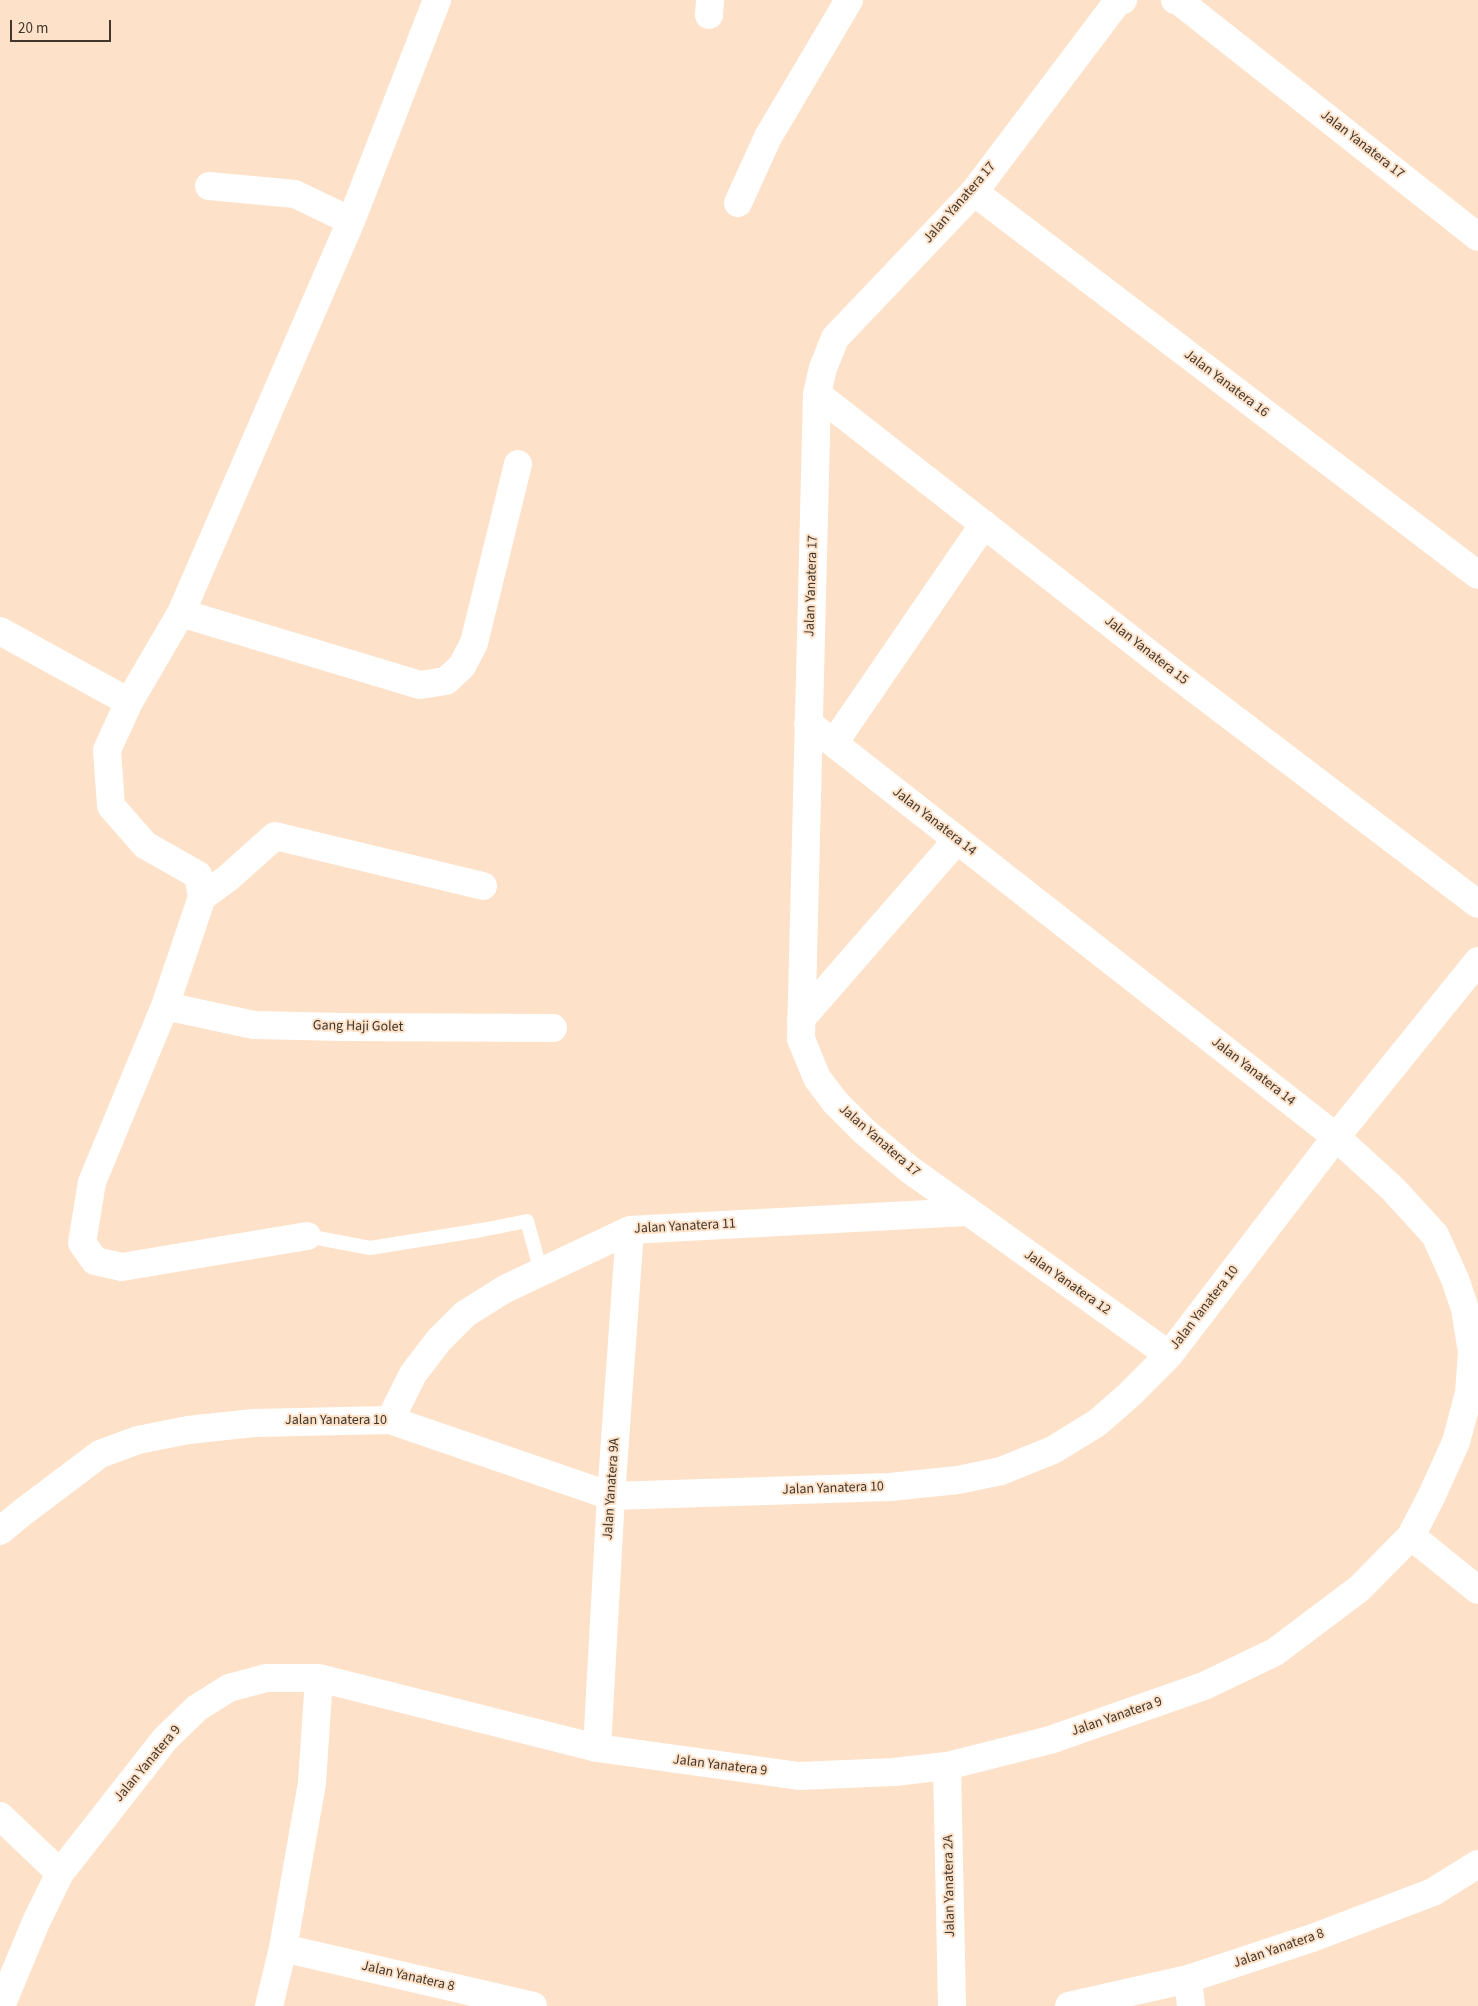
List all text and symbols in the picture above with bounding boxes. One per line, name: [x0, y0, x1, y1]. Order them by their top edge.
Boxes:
scale bar: [12, 10, 114, 42]
text: 20 m: [18, 18, 48, 39]
street label: Jalan Yanatera 17: [1317, 107, 1407, 183]
street label: Jalan Yanatera 17: [920, 159, 1000, 247]
street label: Jalan Yanatera 16: [1180, 347, 1272, 421]
street label: Jalan Yanatera 17: [802, 535, 822, 637]
street label: Jalan Yanatera 15: [1101, 613, 1191, 689]
street label: Jalan Yanatera 14: [889, 784, 979, 860]
street label: Gang Haji Golet: [313, 1018, 403, 1036]
street label: Jalan Yanatera 14: [1208, 1034, 1298, 1110]
street label: Jalan Yanatera 17: [835, 1101, 923, 1181]
street label: Jalan Yanatera 11: [634, 1216, 736, 1238]
street label: Jalan Yanatera 12: [1020, 1247, 1114, 1319]
street label: Jalan Yanatera 10: [1167, 1263, 1243, 1353]
street label: Jalan Yanatera 10: [285, 1413, 387, 1429]
street label: Jalan Yanatera 9A: [600, 1437, 624, 1541]
street label: Jalan Yanatera 10: [782, 1479, 884, 1499]
street label: Jalan Yanatera 9: [1069, 1694, 1165, 1740]
street label: Jalan Yanatera 9: [111, 1722, 185, 1806]
street label: Jalan Yanatera 9: [672, 1752, 768, 1780]
street label: Jalan Yanatera 2A: [941, 1835, 959, 1937]
street label: Jalan Yanatera 8: [1231, 1926, 1327, 1972]
street label: Jalan Yanatera 8: [360, 1958, 456, 1996]

